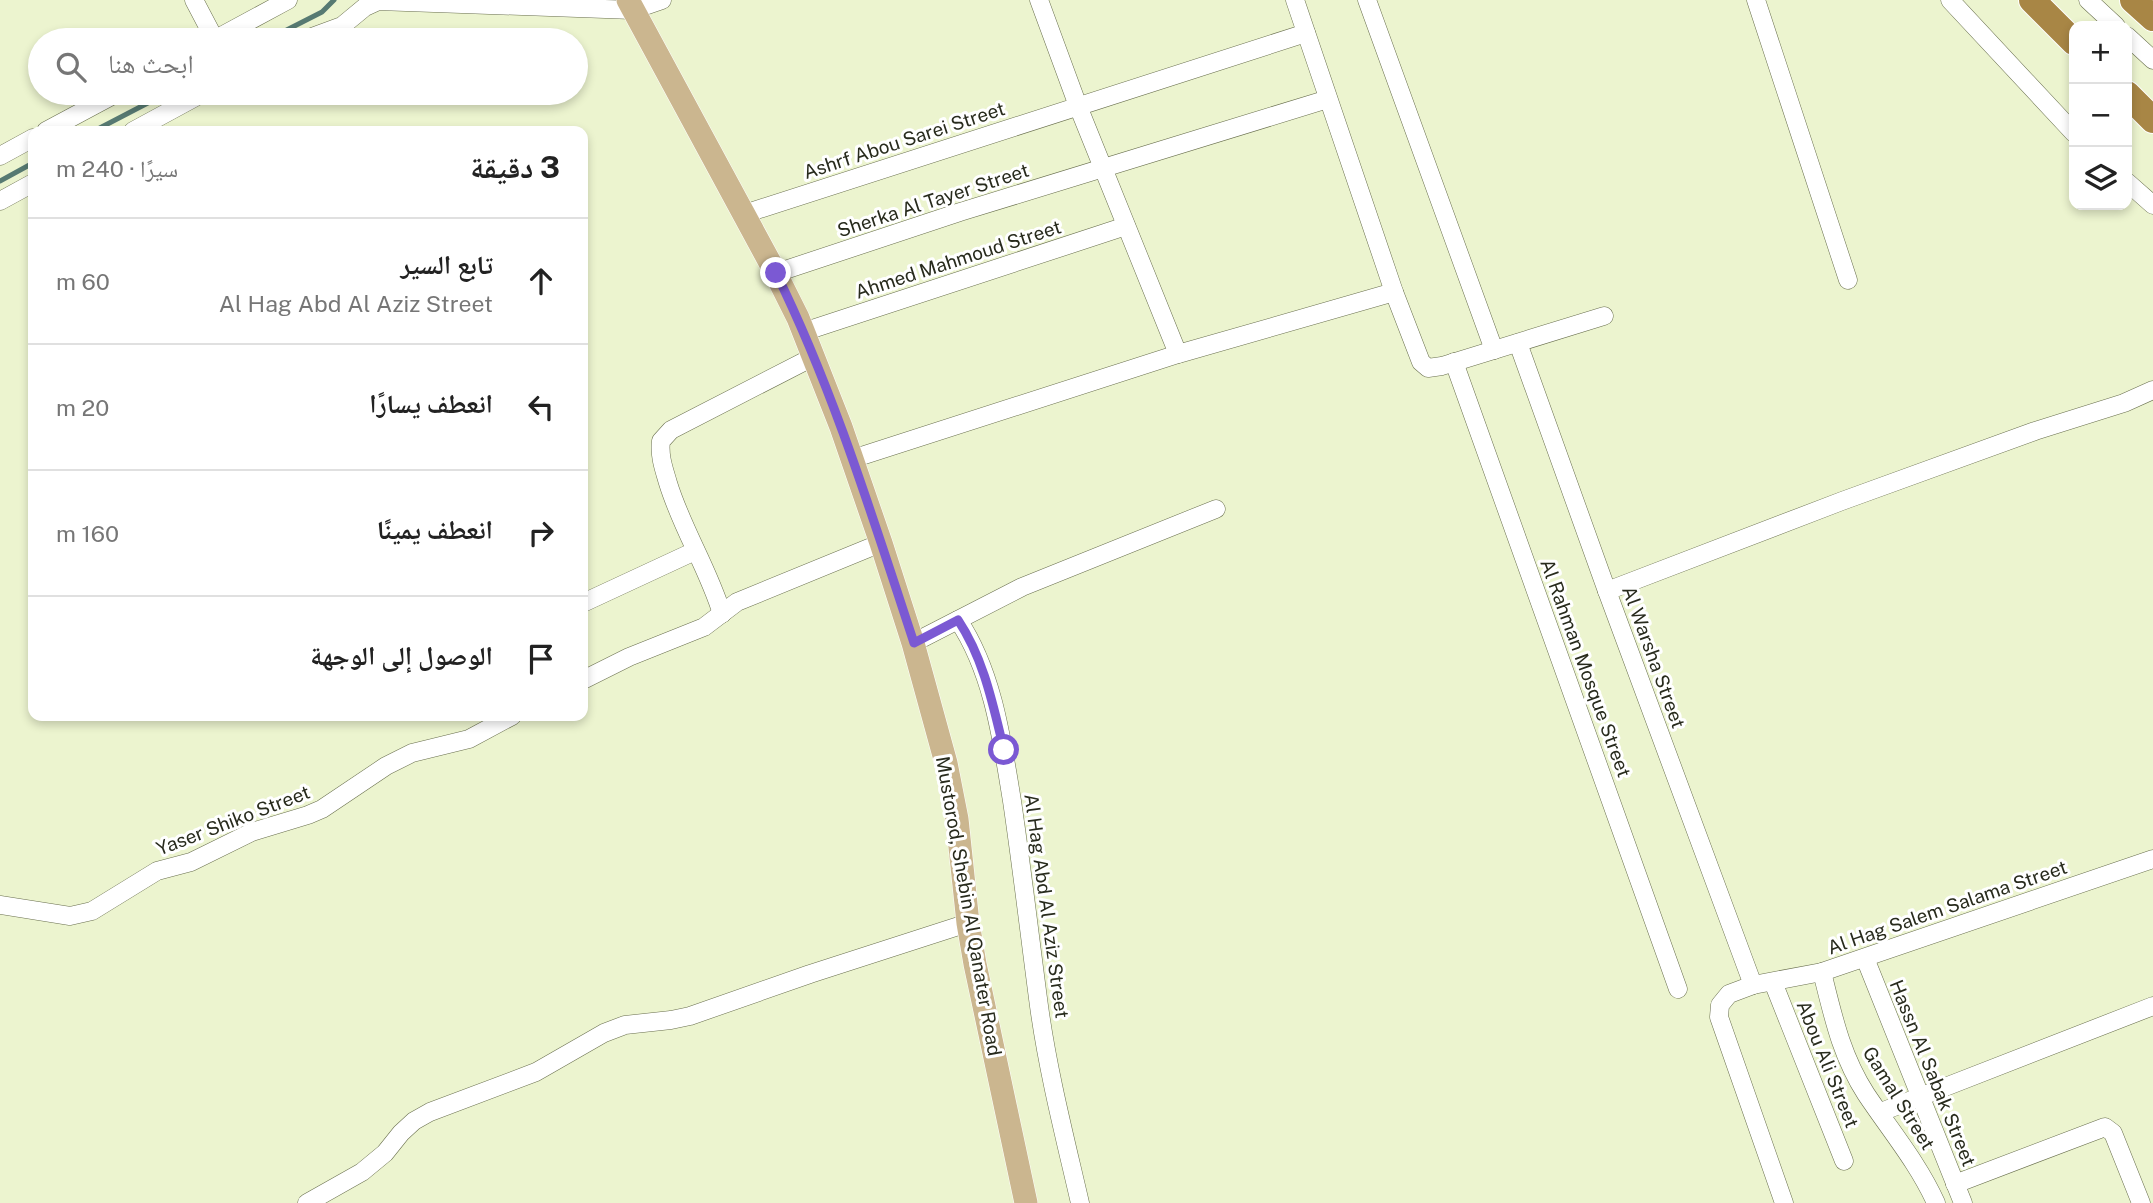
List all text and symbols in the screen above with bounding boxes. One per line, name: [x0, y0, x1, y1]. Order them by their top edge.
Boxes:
map controls: [2069, 21, 2132, 210]
button: +: [2069, 21, 2132, 84]
search box: [28, 28, 588, 105]
icon: search: [52, 48, 90, 86]
text: ابحث هنا: [108, 48, 194, 79]
button: −: [2069, 84, 2132, 147]
street label: Ashrf Abou Sarei Street: [800, 97, 1008, 183]
button: layers: [2069, 147, 2132, 210]
text: 3 دقيقة: [470, 149, 560, 185]
text: سيرًا · 240 m: [56, 155, 178, 182]
street label: Sherka Al Tayer Street: [835, 159, 1031, 241]
street label: Ahmed Mahmoud Street: [852, 215, 1064, 303]
text: تابع السير: [400, 249, 493, 280]
route end: [760, 257, 791, 288]
icon: ahead: [522, 262, 560, 300]
text: 60 m: [56, 268, 110, 295]
text: Al Hag Abd Al Aziz Street: [219, 290, 493, 317]
text: انعطف يسارًا: [369, 388, 493, 419]
icon: left: [522, 388, 560, 426]
text: 20 m: [56, 394, 109, 421]
text: انعطف يمينًا: [377, 514, 493, 545]
icon: right: [522, 514, 560, 552]
text: 160 m: [56, 520, 119, 547]
street label: Al Rahman Mosque Street: [1536, 556, 1636, 780]
street label: Al Warsha Street: [1618, 583, 1690, 731]
text: الوصول إلى الوجهة: [310, 640, 493, 671]
icon: arrive: [522, 640, 560, 678]
route start: [988, 734, 1019, 765]
street label: Mustorod, Shebin Al Qanater Road: [932, 754, 1006, 1058]
street label: Yaser Shiko Street: [153, 781, 313, 859]
street label: Al Hag Abd Al Aziz Street: [1020, 792, 1074, 1020]
street label: Al Hag Salem Salama Street: [1824, 856, 2070, 958]
street label: Hassn Al Sabak Street: [1885, 977, 1981, 1169]
street label: Abou Ali Street: [1792, 997, 1864, 1131]
street label: Gamal Street: [1859, 1042, 1939, 1154]

